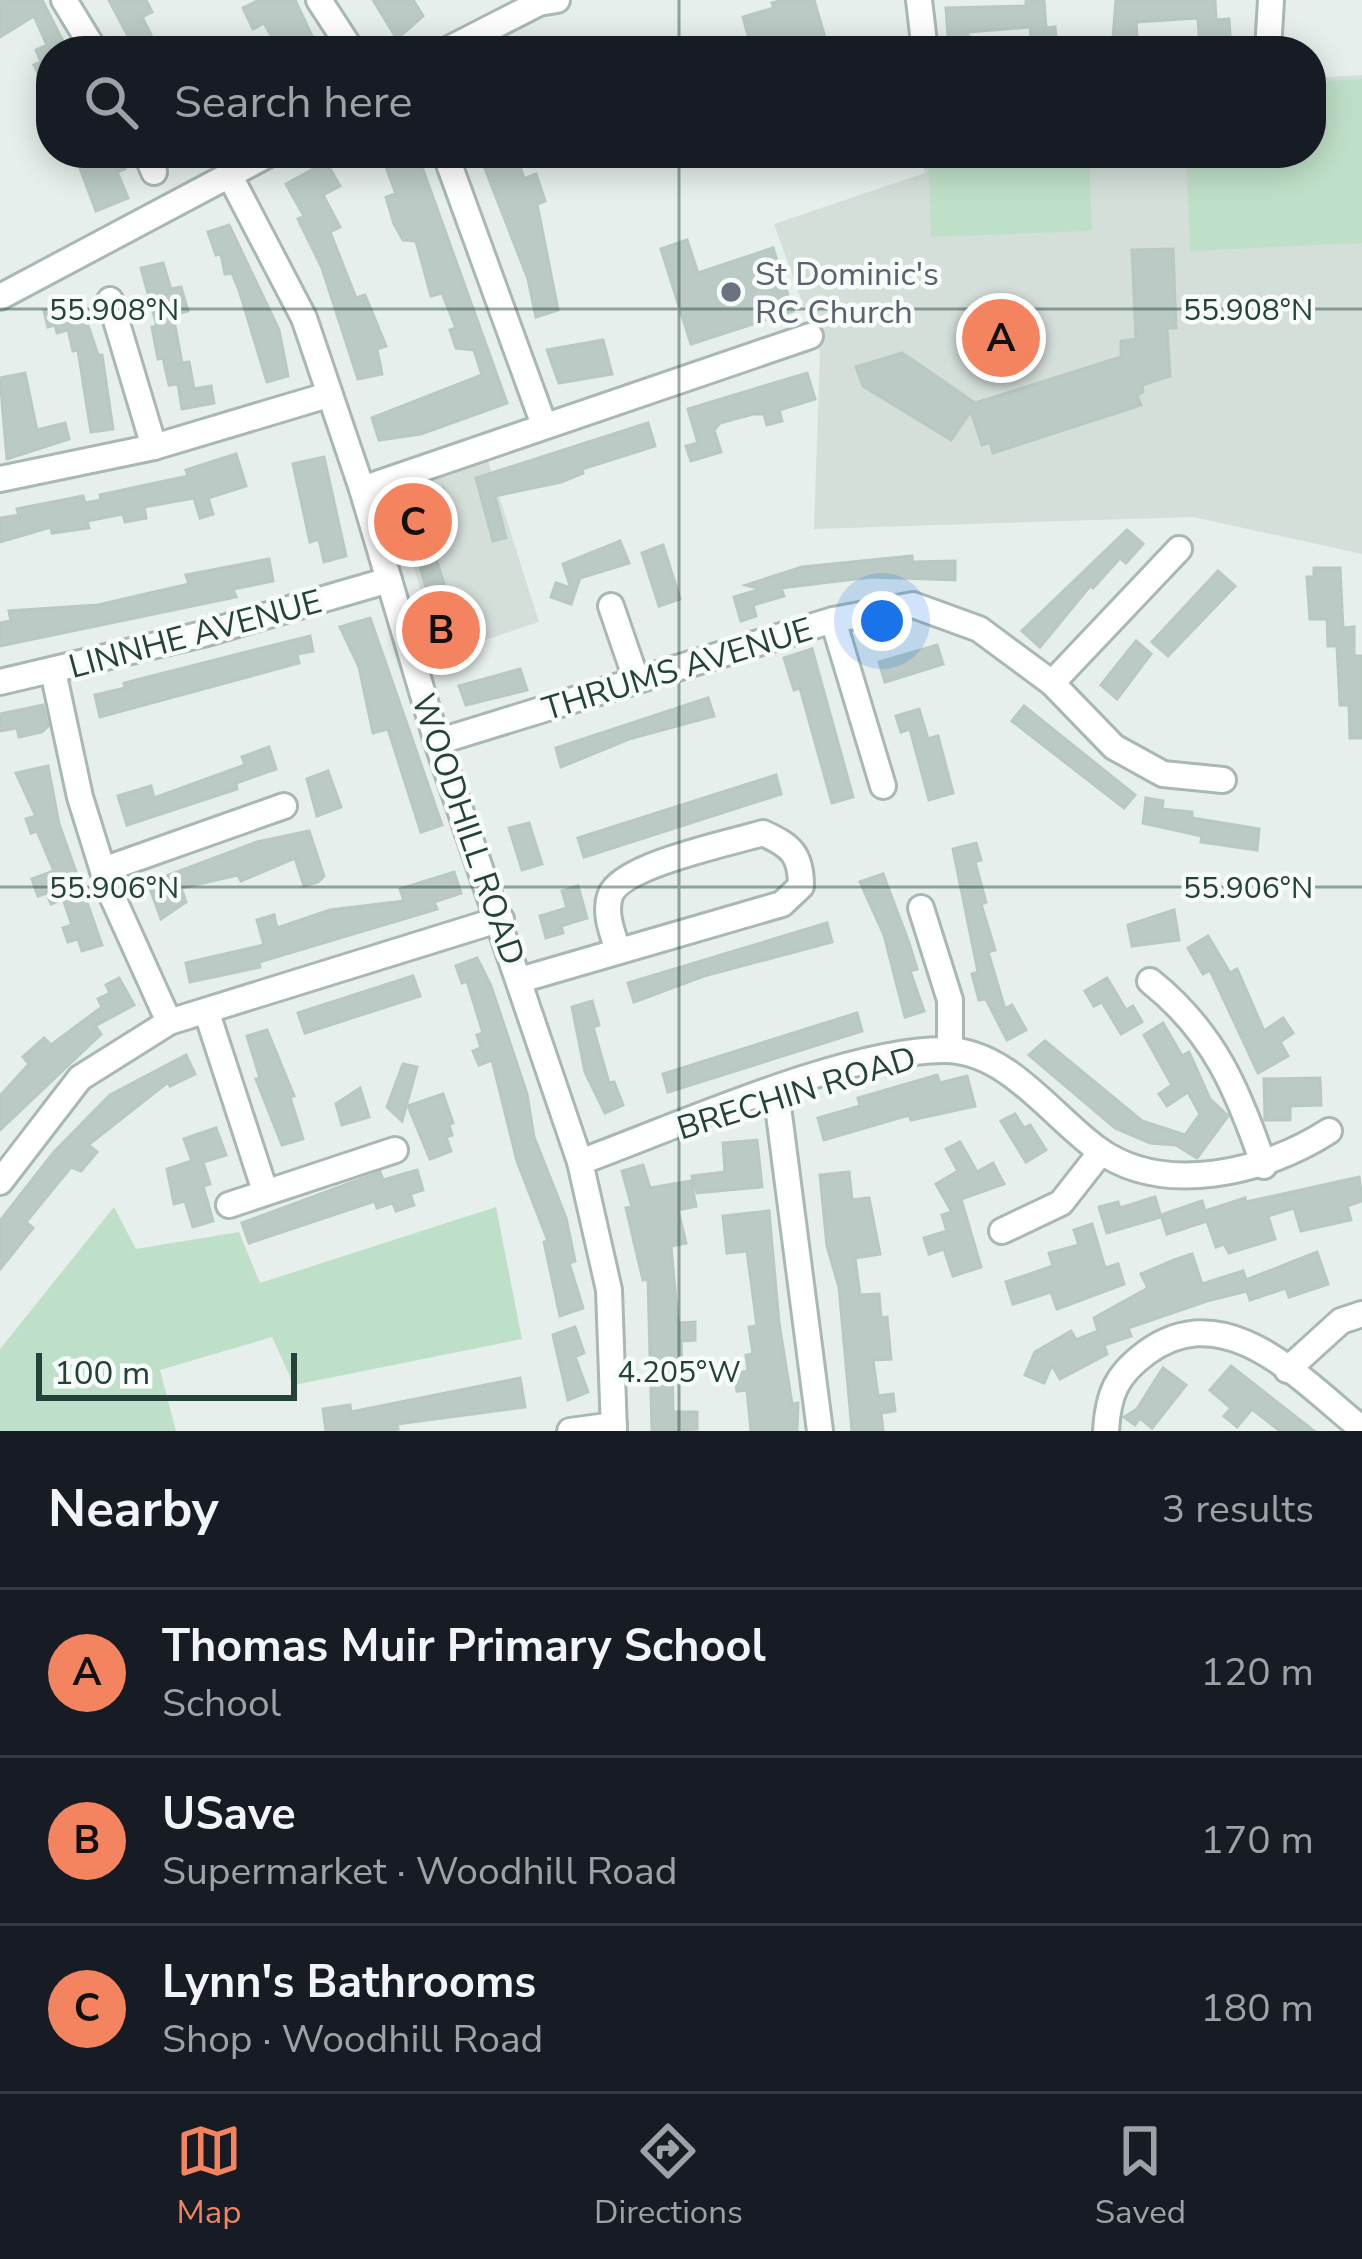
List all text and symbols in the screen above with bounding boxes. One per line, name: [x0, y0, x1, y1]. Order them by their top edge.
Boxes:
search box: [36, 36, 1326, 168]
icon: search: [78, 69, 144, 135]
text: Search here: [174, 72, 413, 133]
place label: St Dominic's RC Church: [755, 252, 939, 335]
marker: St Dominic's RC Church: [718, 279, 744, 305]
text: 55.908°N: [49, 290, 179, 331]
text: 55.908°N: [1183, 290, 1313, 331]
pin: A: [962, 293, 1040, 383]
pin: C: [374, 477, 452, 567]
street label: LINNHE AVENUE: [64, 579, 327, 690]
pin: B: [402, 585, 480, 675]
your location: [852, 591, 912, 651]
street label: THRUMS AVENUE: [537, 607, 818, 732]
street label: WOODHILL ROAD: [400, 688, 535, 971]
text: 55.906°N: [49, 868, 179, 909]
text: 55.906°N: [1183, 868, 1313, 909]
street label: BRECHIN ROAD: [671, 1036, 921, 1151]
scale bar: [36, 1347, 297, 1400]
text: 100 m: [54, 1351, 150, 1396]
text: 4.205°W: [617, 1352, 741, 1393]
text: Nearby: [48, 1474, 219, 1544]
text: 3 results: [1162, 1483, 1314, 1536]
text: Thomas Muir Primary School: [162, 1616, 766, 1677]
text: A: [72, 1646, 102, 1699]
text: 120 m: [1200, 1646, 1314, 1699]
text: School: [162, 1677, 281, 1730]
text: USave: [162, 1784, 296, 1845]
text: B: [74, 1814, 100, 1867]
text: 170 m: [1200, 1814, 1314, 1867]
text: Supermarket · Woodhill Road: [162, 1845, 677, 1898]
text: Lynn's Bathrooms: [162, 1952, 536, 2013]
text: C: [74, 1982, 100, 2035]
text: 180 m: [1200, 1982, 1314, 2035]
text: Shop · Woodhill Road: [162, 2013, 543, 2066]
tab: Map: [176, 2118, 242, 2235]
tab: Directions: [594, 2118, 743, 2235]
tab: Saved: [1095, 2118, 1186, 2235]

